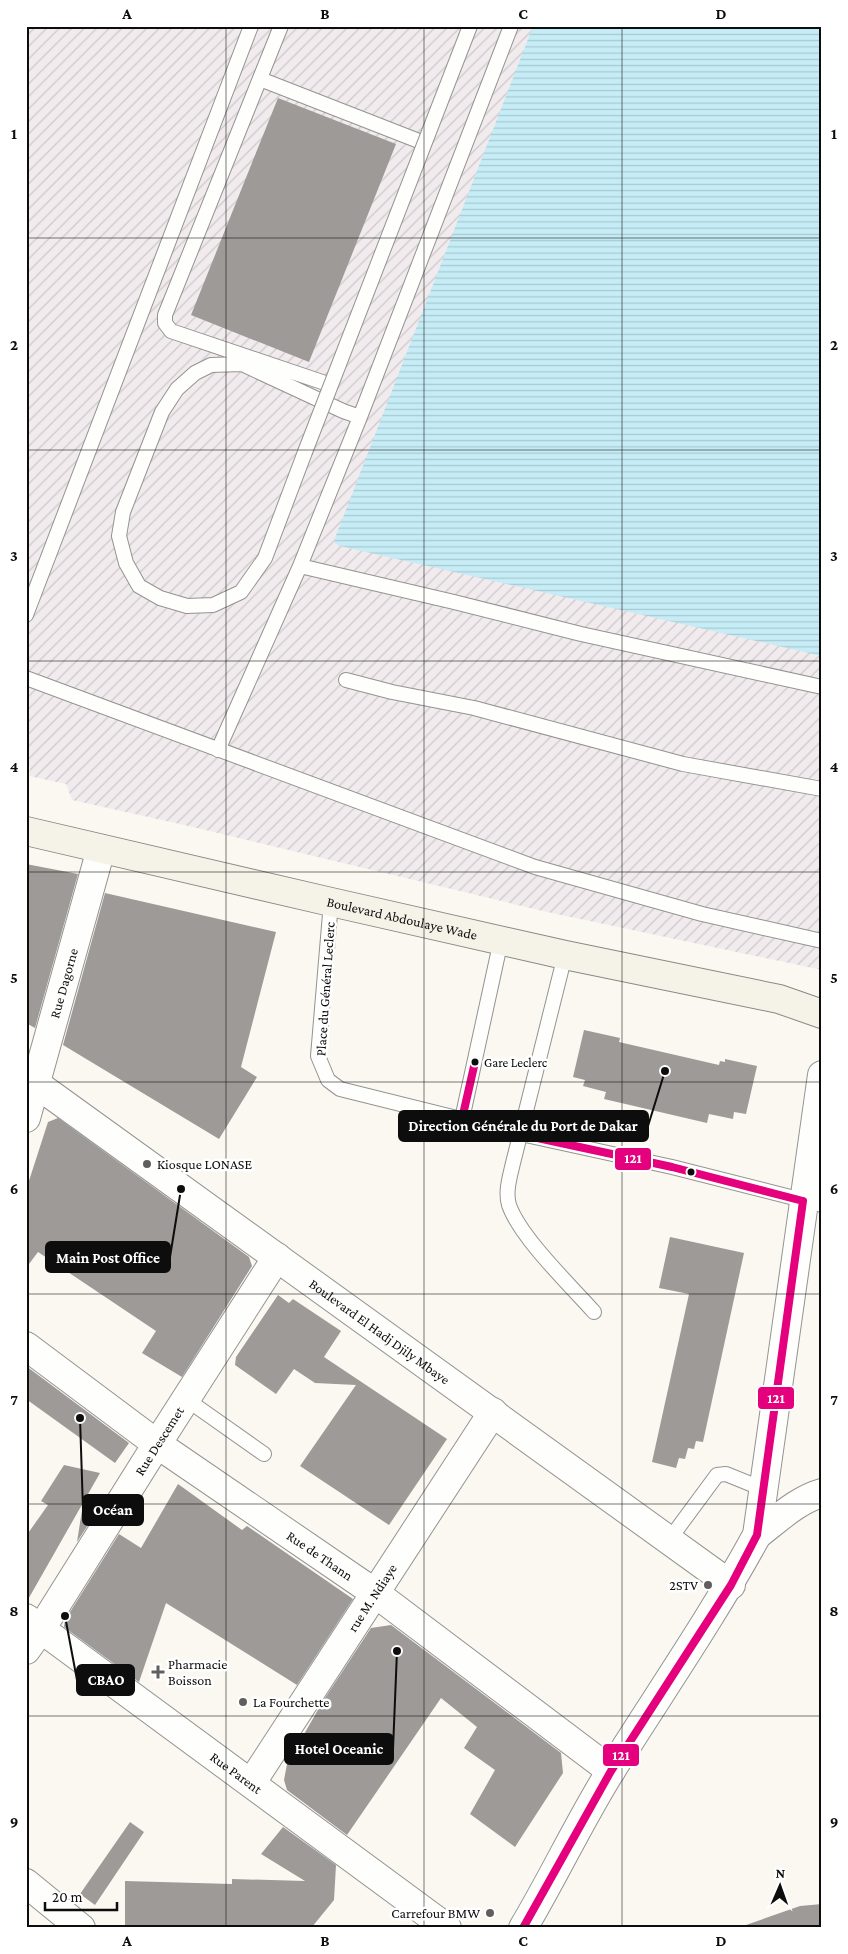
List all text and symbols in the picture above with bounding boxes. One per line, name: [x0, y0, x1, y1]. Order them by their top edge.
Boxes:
text: A: [121, 5, 132, 22]
text: B: [320, 5, 330, 22]
text: C: [518, 5, 528, 22]
text: D: [715, 5, 727, 22]
text: 1: [11, 125, 17, 142]
text: 1: [831, 125, 837, 142]
text: 2: [10, 336, 18, 353]
text: 2: [830, 336, 838, 353]
text: 3: [10, 547, 18, 564]
text: 3: [830, 547, 838, 564]
text: 4: [10, 758, 19, 775]
text: 4: [830, 758, 839, 775]
street label: Boulevard Abdoulaye Wade: [325, 893, 479, 943]
street label: Place du Général Leclerc: [312, 921, 338, 1057]
street label: Rue Dagorne: [46, 946, 81, 1020]
text: 5: [10, 969, 18, 986]
text: 5: [830, 969, 838, 986]
place label: Gare Leclerc: [484, 1055, 548, 1070]
marker: Gare Leclerc: [470, 1057, 480, 1067]
callout: Direction Générale du Port de Dakar: [399, 1111, 648, 1141]
text: Direction Générale du Port de Dakar: [408, 1118, 638, 1134]
line badge: 121: [614, 1147, 652, 1171]
text: 121: [624, 1150, 642, 1166]
place label: Kiosque LONASE: [157, 1156, 252, 1172]
marker: Kiosque LONASE: [141, 1158, 153, 1170]
unlabelled marker: [686, 1167, 696, 1177]
text: 6: [10, 1180, 18, 1197]
text: 6: [830, 1180, 838, 1197]
callout: Main Post Office: [46, 1242, 170, 1272]
text: Main Post Office: [56, 1250, 160, 1266]
street label: Boulevard El Hadj Djily Mbaye: [306, 1276, 453, 1388]
line badge: 121: [757, 1386, 795, 1410]
text: 121: [767, 1390, 785, 1406]
text: 7: [10, 1391, 18, 1408]
text: 7: [830, 1391, 838, 1408]
street label: Rue Descemet: [131, 1403, 187, 1478]
callout: Océan: [83, 1495, 143, 1525]
text: Océan: [93, 1502, 133, 1518]
street label: Rue de Thann: [284, 1527, 357, 1584]
street label: rue M. Ndiaye: [344, 1561, 400, 1635]
place label: 2STV: [669, 1577, 698, 1593]
marker: 2STV: [702, 1579, 714, 1591]
text: 8: [9, 1602, 19, 1619]
text: 8: [829, 1602, 839, 1619]
place label: Pharmacie Boisson: [168, 1656, 227, 1688]
callout: CBAO: [77, 1665, 134, 1695]
marker: Pharmacie Boisson: [152, 1666, 164, 1678]
text: CBAO: [88, 1672, 125, 1688]
place label: La Fourchette: [253, 1694, 329, 1710]
marker: La Fourchette: [237, 1696, 249, 1708]
callout: Hotel Oceanic: [285, 1734, 393, 1764]
text: Hotel Oceanic: [295, 1741, 384, 1757]
line badge: 121: [602, 1743, 640, 1767]
text: 121: [612, 1747, 630, 1763]
street label: Rue Parent: [207, 1748, 265, 1797]
text: 9: [10, 1813, 18, 1830]
text: 9: [830, 1813, 838, 1830]
north arrow: [756, 1862, 806, 1912]
text: N: [775, 1865, 786, 1881]
scale bar: [45, 1879, 118, 1911]
text: 20 m: [52, 1889, 83, 1905]
place label: Carrefour BMW: [391, 1905, 480, 1921]
marker: Carrefour BMW: [484, 1907, 496, 1919]
text: A: [121, 1932, 132, 1949]
text: B: [320, 1932, 330, 1949]
text: C: [518, 1932, 528, 1949]
text: D: [715, 1932, 727, 1949]

